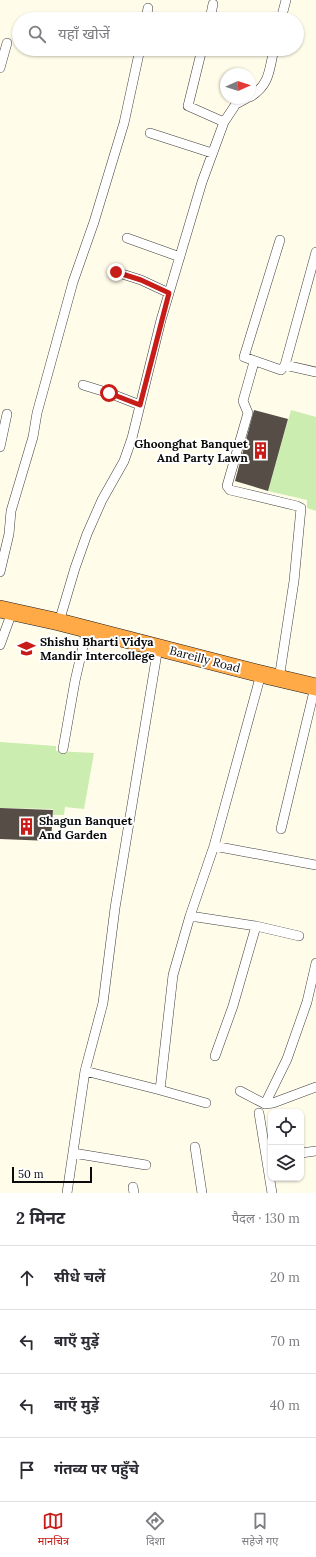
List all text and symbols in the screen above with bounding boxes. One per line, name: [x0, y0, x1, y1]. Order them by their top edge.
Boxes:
search box: [12, 12, 304, 56]
icon: search: [26, 23, 48, 45]
text: यहाँ खोजें: [58, 24, 110, 43]
north arrow: [220, 68, 256, 104]
route end: [107, 263, 125, 281]
route start: [100, 384, 118, 402]
place label: Ghoonghat Banquet And Party Lawn: [134, 436, 249, 465]
building icon: Ghoonghat Banquet And Party Lawn: [251, 440, 271, 460]
place label: Shishu Bharti Vidya Mandir Intercollege: [40, 634, 155, 663]
school or university icon: Shishu Bharti Vidya Mandir Intercollege: [17, 638, 37, 658]
street label: Bareilly Road: [168, 642, 242, 676]
place label: Shagun Banquet And Garden: [39, 813, 133, 842]
building icon: Shagun Banquet And Garden: [16, 817, 36, 837]
map controls: [268, 1109, 304, 1181]
button: locate: [268, 1109, 304, 1145]
button: layers: [268, 1145, 304, 1181]
scale bar: [12, 1165, 92, 1184]
text: 50 m: [18, 1167, 44, 1181]
text: 2 मिनट: [16, 1207, 65, 1229]
text: पैदल · 130 m: [232, 1210, 300, 1227]
icon: ahead: [16, 1267, 38, 1289]
text: सीधे चलें: [54, 1267, 105, 1286]
text: 20 m: [270, 1269, 300, 1286]
icon: left: [16, 1331, 38, 1353]
text: बाएँ मुड़ें: [54, 1331, 99, 1350]
text: 70 m: [271, 1333, 300, 1350]
icon: left: [16, 1395, 38, 1417]
text: बाएँ मुड़ें: [54, 1395, 99, 1414]
text: 40 m: [270, 1397, 300, 1414]
icon: arrive: [16, 1459, 38, 1481]
text: गंतव्य पर पहुँचे: [54, 1459, 139, 1478]
tab: मानचित्र: [38, 1510, 69, 1549]
tab: दिशा: [144, 1510, 166, 1549]
tab: सहेजे गए: [242, 1510, 278, 1549]

